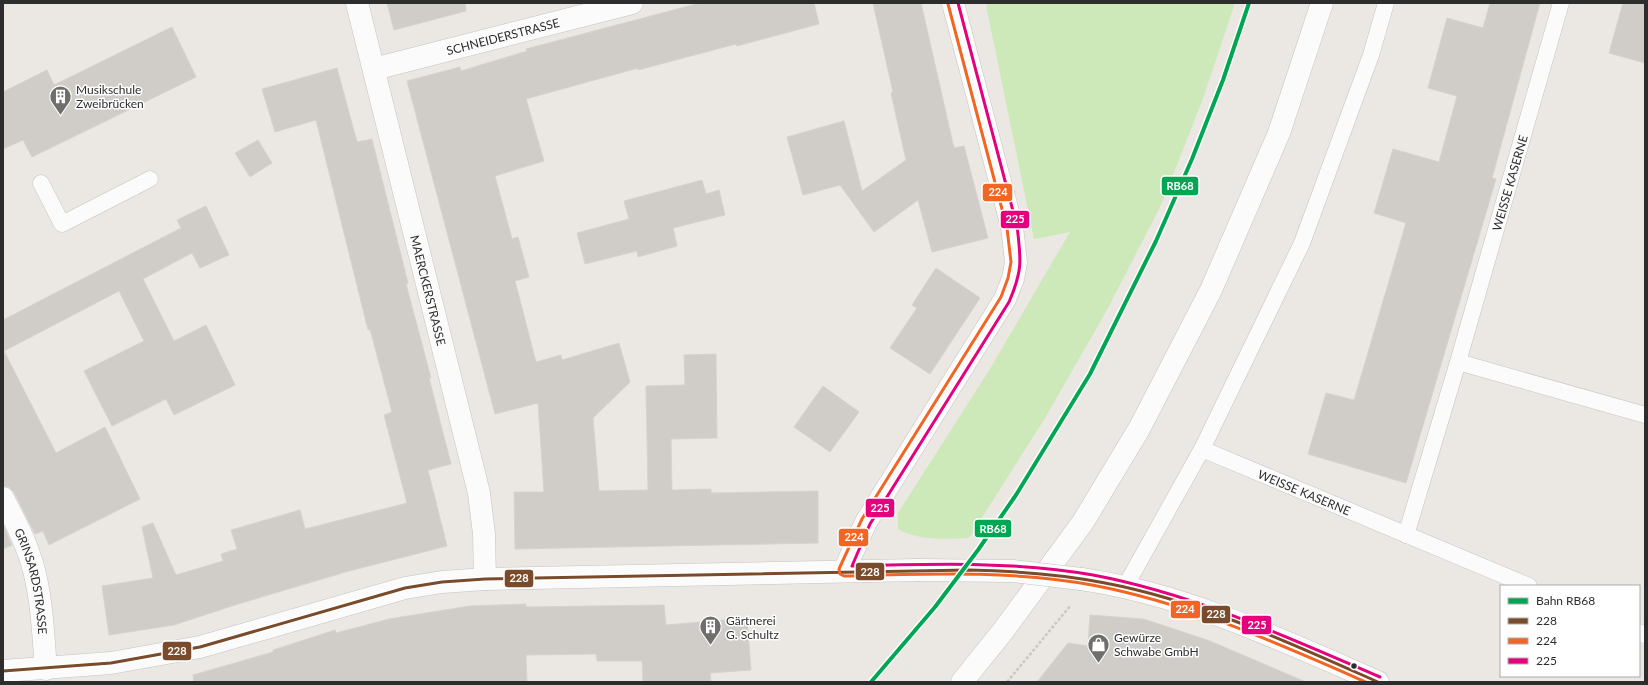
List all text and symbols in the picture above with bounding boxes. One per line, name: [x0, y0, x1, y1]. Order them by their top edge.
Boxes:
street label: SCHNEIDERSTRASSE: [445, 14, 561, 58]
place label: Musikschule Zweibrücken: [76, 82, 144, 111]
building icon: Musikschule Zweibrücken: [47, 83, 73, 116]
street label: WEISSE KASERNE: [1489, 133, 1530, 233]
line badge: RB68: [1161, 176, 1199, 196]
text: RB68: [1166, 179, 1194, 192]
line badge: 224: [982, 183, 1013, 202]
text: 224: [988, 185, 1008, 198]
line badge: 225: [1000, 210, 1030, 229]
text: 225: [1005, 212, 1025, 225]
street label: MAERCKERSTRASSE: [408, 233, 449, 347]
street label: WEISSE KASERNE: [1256, 466, 1353, 518]
line badge: 225: [865, 498, 895, 518]
text: 225: [870, 501, 890, 514]
line badge: RB68: [974, 519, 1012, 538]
text: RB68: [979, 522, 1007, 535]
street label: GRINSARDSTRASSE: [12, 526, 51, 635]
line badge: 224: [838, 528, 869, 547]
text: 224: [844, 530, 864, 543]
line badge: 228: [855, 562, 885, 581]
text: 228: [860, 565, 880, 578]
line badge: 228: [504, 569, 534, 588]
text: 228: [509, 571, 529, 584]
legend: [1500, 585, 1640, 677]
text: Bahn RB68: [1536, 593, 1595, 608]
line badge: 224: [1170, 600, 1201, 619]
text: 224: [1175, 602, 1195, 615]
line badge: 228: [1201, 605, 1231, 624]
text: 228: [1206, 607, 1226, 620]
place label: Gärtnerei G. Schultz: [726, 613, 779, 642]
text: 228: [1536, 613, 1557, 628]
building icon: Gärtnerei G. Schultz: [697, 614, 723, 647]
line badge: 225: [1241, 615, 1272, 635]
text: 225: [1247, 618, 1267, 631]
place label: Gewürze Schwabe GmbH: [1114, 630, 1199, 659]
shop icon: Gewürze Schwabe GmbH: [1085, 631, 1111, 664]
text: 224: [1536, 633, 1557, 648]
line badge: 228: [162, 641, 192, 661]
text: 228: [167, 644, 187, 657]
text: 225: [1536, 653, 1557, 668]
unlabelled marker: [1349, 661, 1359, 671]

